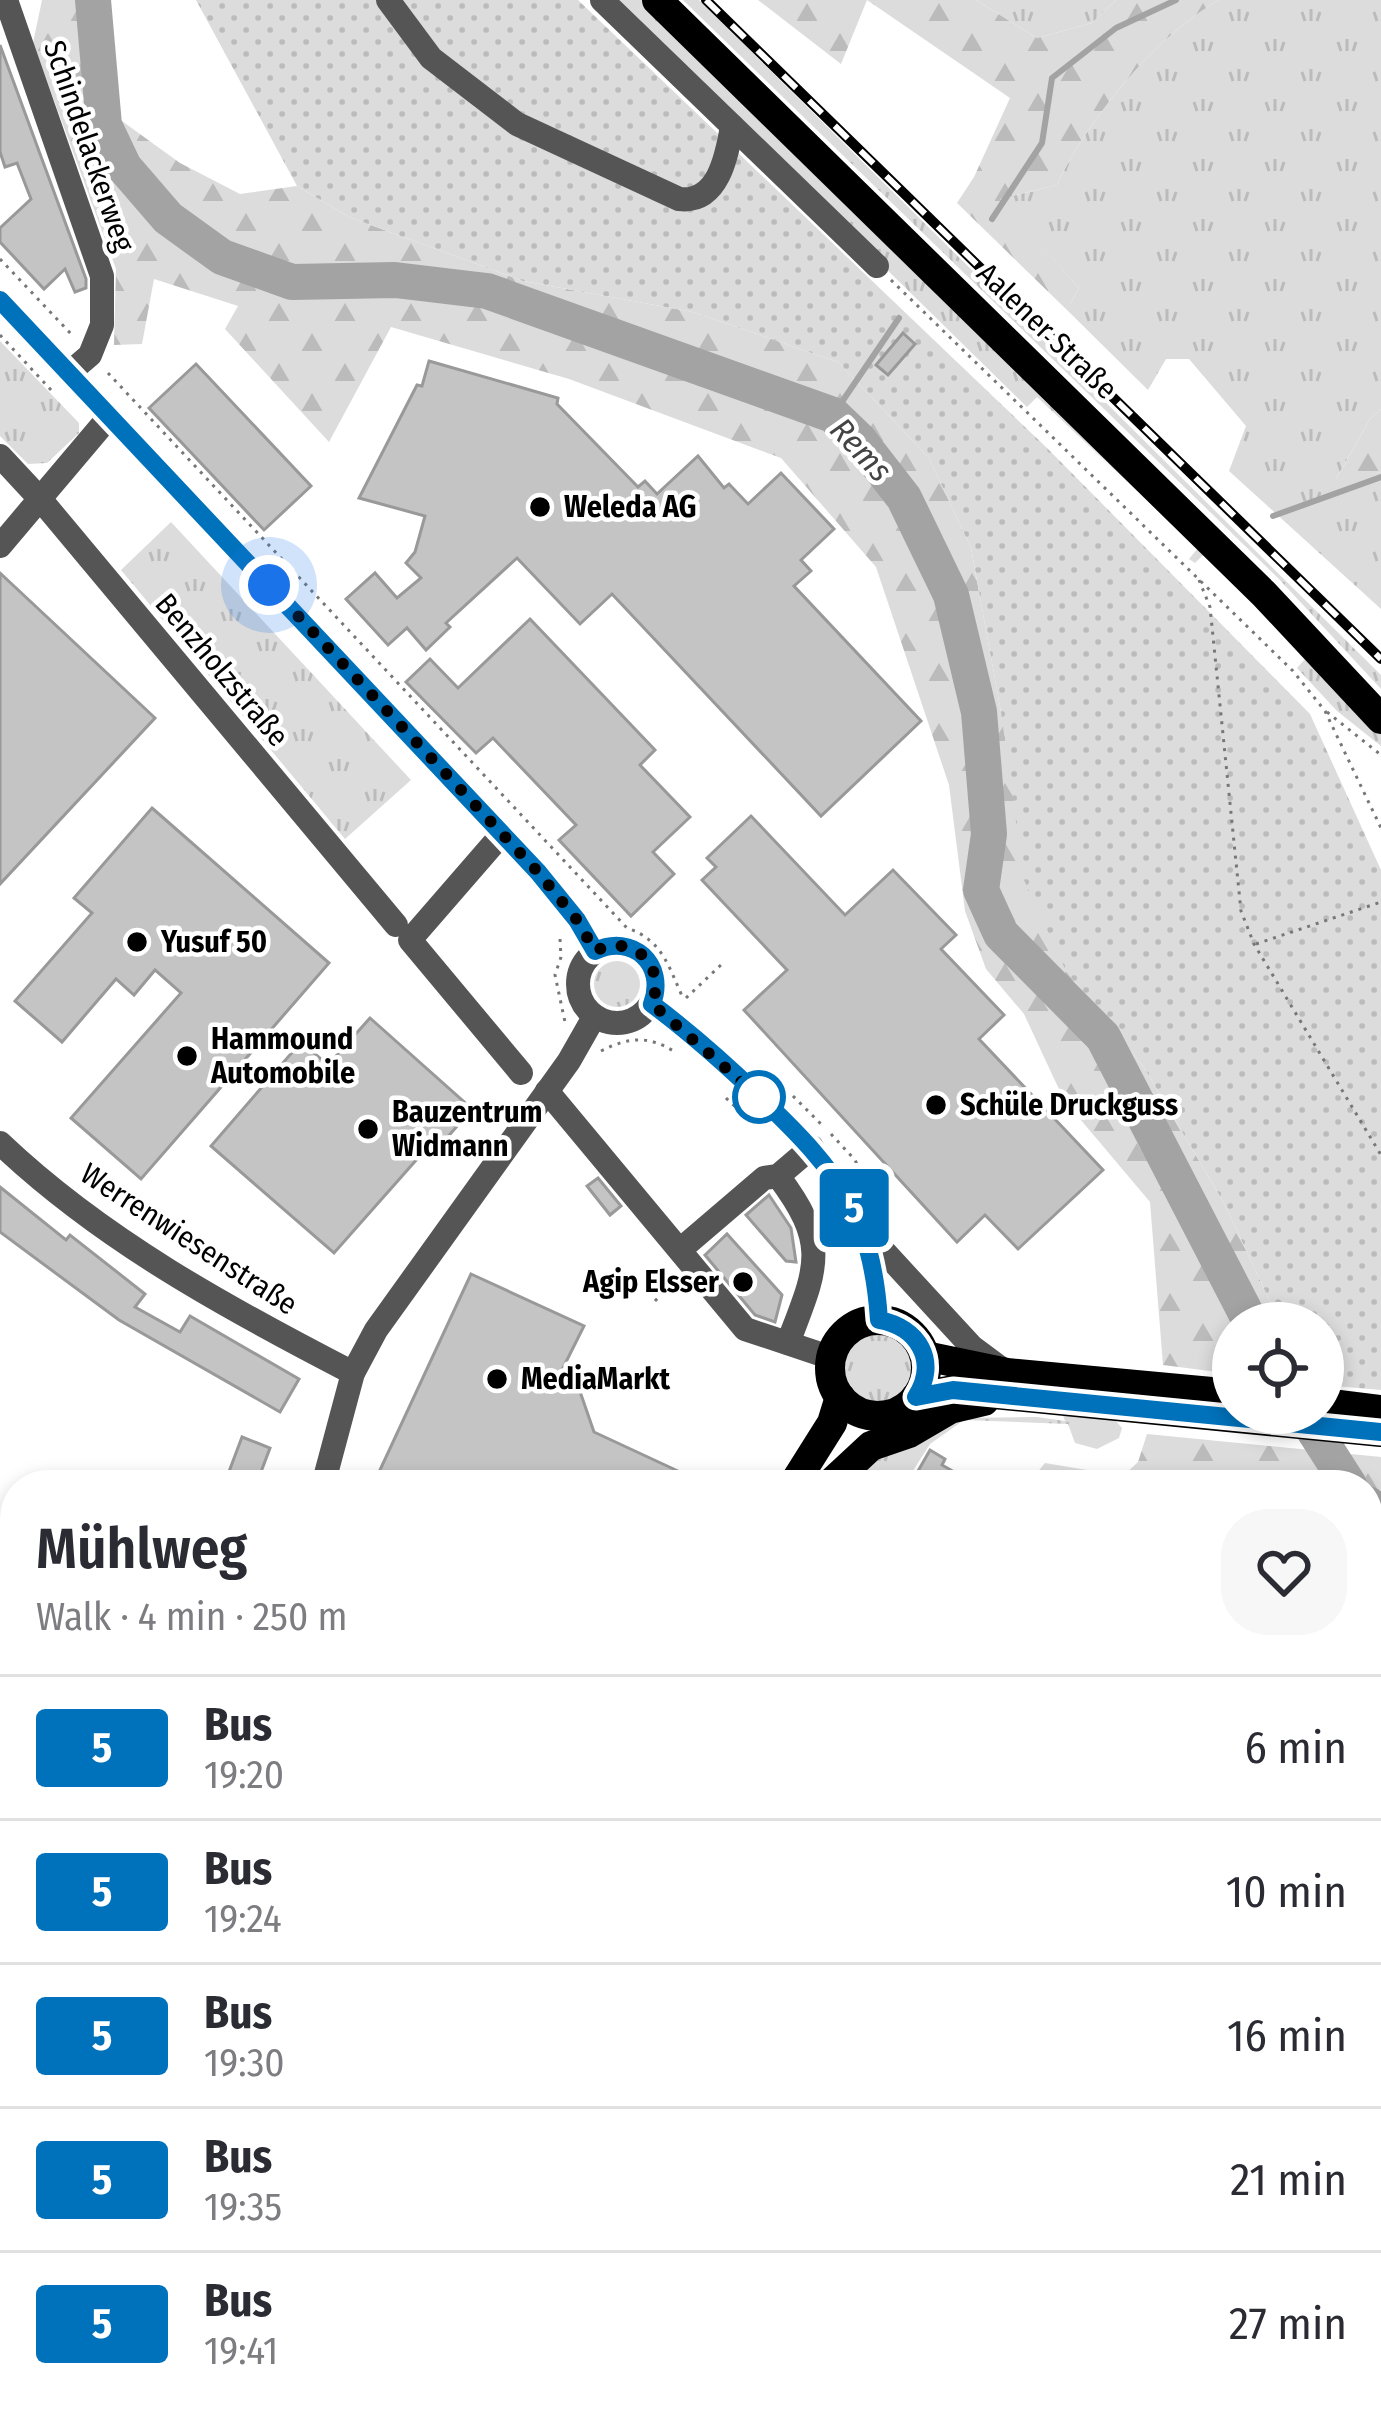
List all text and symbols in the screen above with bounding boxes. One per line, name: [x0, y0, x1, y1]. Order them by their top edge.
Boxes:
street label: Schindelackerweg: [36, 36, 142, 257]
street label: Aalener Straße: [969, 255, 1125, 407]
water label: Rems: [822, 410, 900, 490]
place label: Weleda AG: [564, 489, 697, 525]
marker: Weleda AG: [527, 494, 553, 520]
your location: [239, 555, 299, 615]
street label: Benzholzstraße: [148, 586, 296, 754]
place label: Yusuf 50: [160, 924, 267, 960]
marker: Yusuf 50: [124, 929, 150, 955]
place label: Hammound Automobile: [210, 1021, 355, 1091]
marker: Hammound Automobile: [174, 1043, 200, 1069]
unlabelled marker: [734, 1072, 784, 1122]
place label: Schüle Druckguss: [960, 1087, 1178, 1123]
marker: Schüle Druckguss: [923, 1092, 949, 1118]
place label: Bauzentrum Widmann: [392, 1094, 542, 1164]
marker: Bauzentrum Widmann: [355, 1116, 381, 1142]
street label: Werrenwiesenstraße: [74, 1156, 304, 1322]
line badge: 5: [815, 1169, 893, 1247]
text: 5: [844, 1183, 864, 1233]
place label: Agip Elsser: [582, 1264, 720, 1300]
marker: Agip Elsser: [730, 1269, 756, 1295]
map controls: [1212, 1302, 1344, 1434]
button: locate: [1212, 1302, 1344, 1434]
place label: MediaMarkt: [521, 1361, 671, 1397]
marker: MediaMarkt: [484, 1366, 510, 1392]
button: heart: [1221, 1509, 1347, 1635]
text: Mühlweg: [36, 1515, 247, 1583]
text: Walk · 4 min · 250 m: [36, 1594, 347, 1640]
text: Bus: [204, 1698, 272, 1752]
text: 6 min: [1244, 1721, 1347, 1775]
text: 5: [92, 1723, 112, 1773]
text: 19:20: [204, 1752, 284, 1798]
text: Bus: [204, 1842, 272, 1896]
text: 10 min: [1226, 1865, 1347, 1919]
text: 5: [92, 1867, 112, 1917]
text: 19:24: [204, 1896, 282, 1942]
text: Bus: [204, 1986, 272, 2040]
text: 16 min: [1227, 2009, 1347, 2063]
text: 5: [92, 2011, 112, 2061]
text: 19:30: [204, 2040, 285, 2086]
text: Bus: [204, 2130, 272, 2184]
text: 21 min: [1230, 2153, 1347, 2207]
text: 5: [92, 2155, 112, 2205]
text: 19:35: [204, 2184, 282, 2230]
text: Bus: [204, 2274, 272, 2328]
text: 27 min: [1229, 2297, 1347, 2351]
text: 5: [92, 2299, 112, 2349]
text: 19:41: [204, 2328, 278, 2374]

